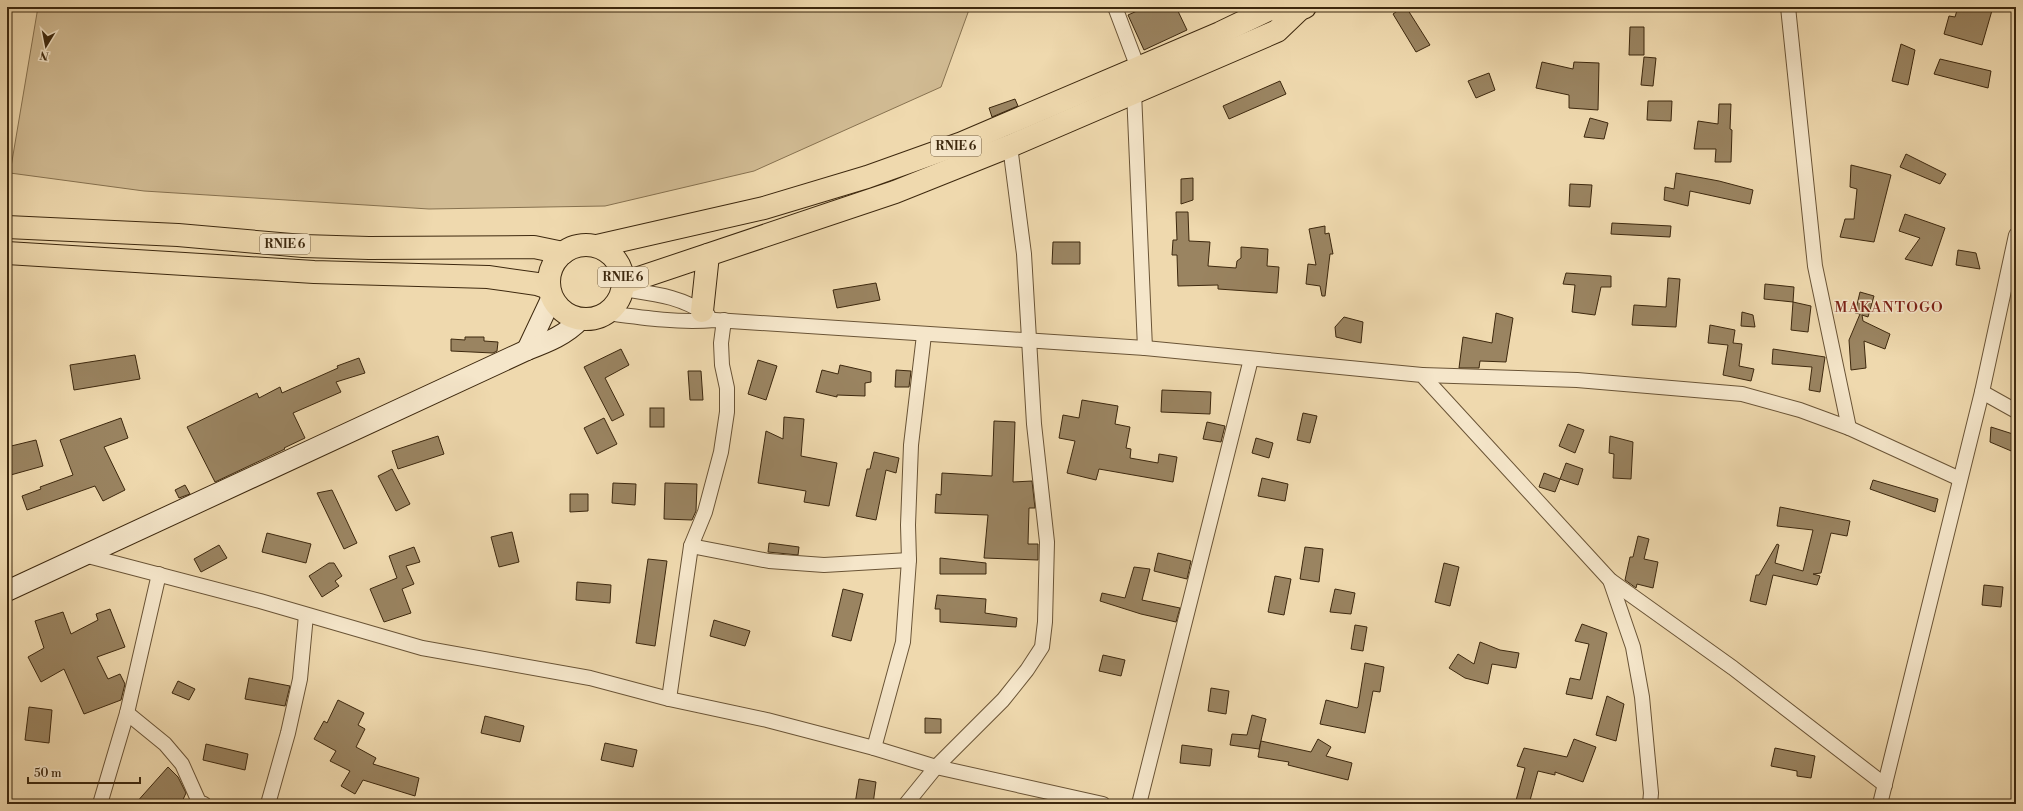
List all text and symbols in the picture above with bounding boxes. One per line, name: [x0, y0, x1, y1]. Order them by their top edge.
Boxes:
north arrow: [26, 26, 66, 66]
text: N: [39, 47, 50, 63]
road number: RNIE 6: [931, 136, 981, 156]
road number: RNIE 6: [260, 234, 310, 254]
road number: RNIE 6: [598, 267, 648, 287]
district label: MAKANTOGO: [1834, 298, 1944, 317]
scale bar: [28, 759, 140, 785]
text: 50 m: [34, 766, 62, 781]

